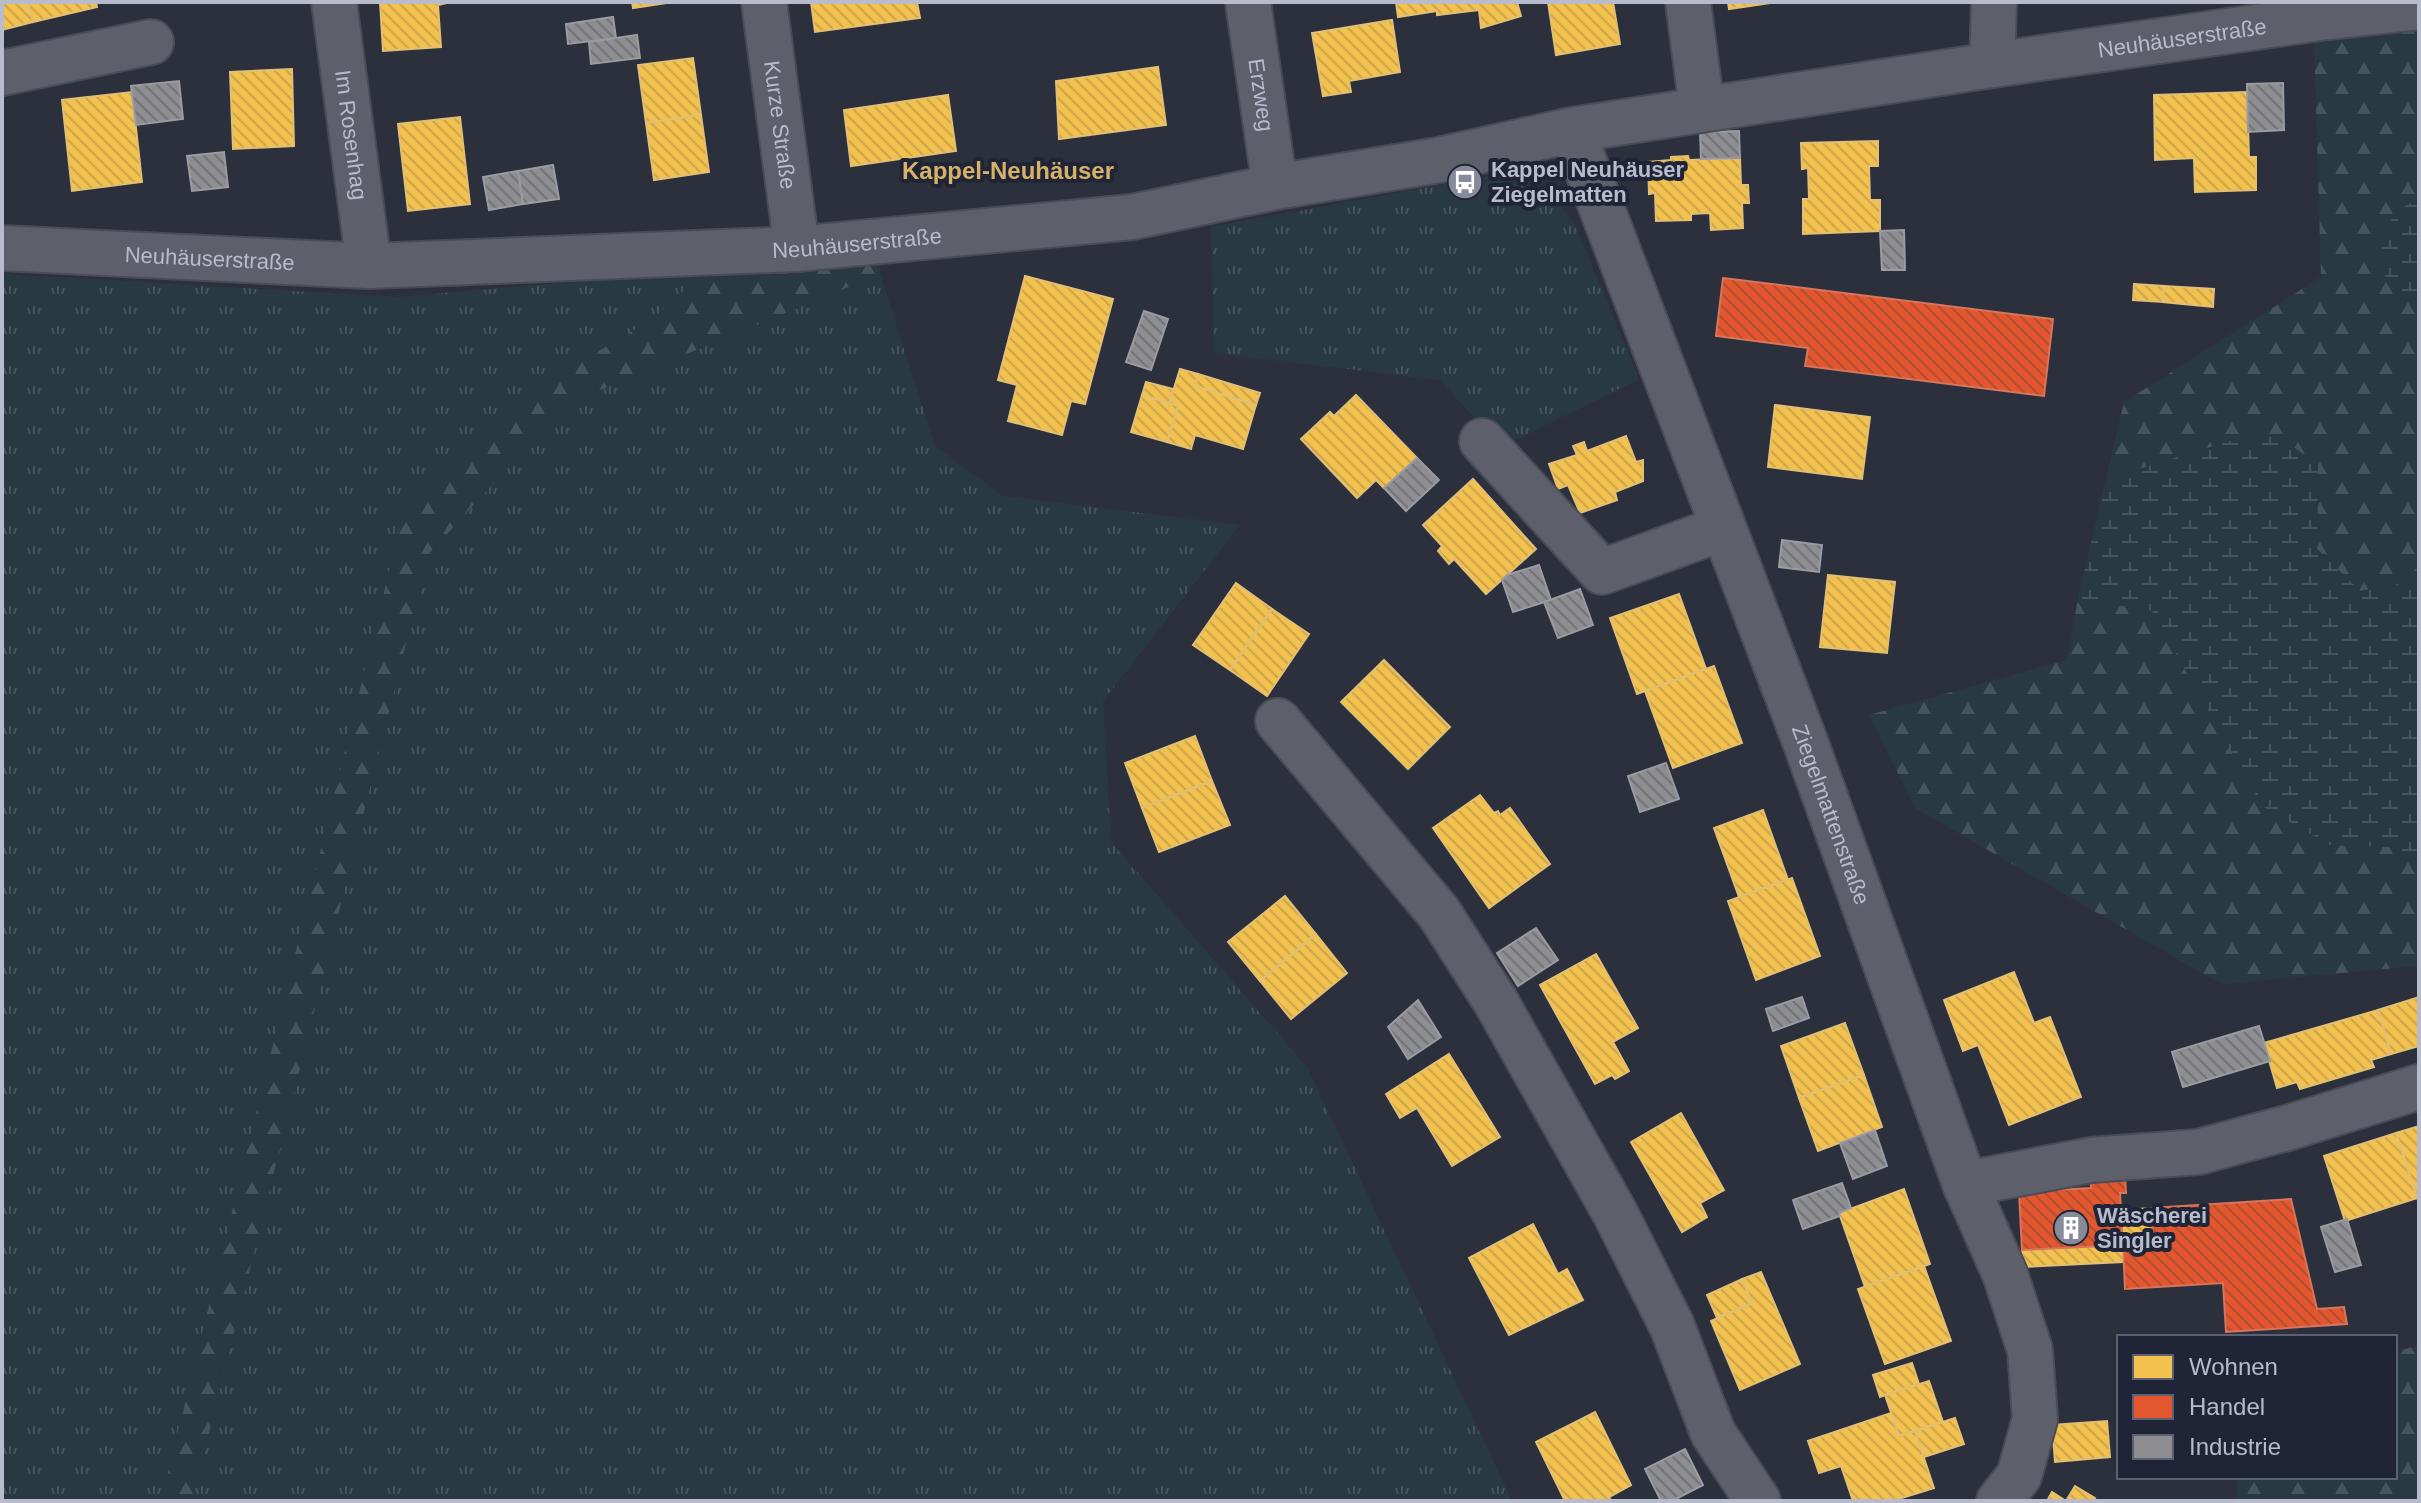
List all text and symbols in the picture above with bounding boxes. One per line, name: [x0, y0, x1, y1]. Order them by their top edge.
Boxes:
street label: Neuhäuserstraße: [2096, 13, 2268, 62]
street label: Erzweg: [1244, 57, 1279, 133]
street label: Kurze Straße: [759, 59, 801, 191]
street label: Im Rosenhag: [331, 68, 373, 201]
district label: Kappel-Neuhäuser: [902, 157, 1114, 184]
place label: Kappel Neuhäuser Ziegelmatten: [1491, 157, 1685, 207]
bus stop icon: Kappel Neuhäuser Ziegelmatten: [1446, 163, 1484, 201]
street label: Neuhäuserstraße: [772, 223, 943, 262]
street label: Neuhäuserstraße: [124, 242, 295, 275]
street label: Ziegelmattenstraße: [1787, 721, 1875, 908]
place label: Wäscherei Singler: [2097, 1203, 2207, 1253]
building icon: Wäscherei Singler: [2052, 1209, 2090, 1247]
legend: [2117, 1335, 2397, 1479]
text: Wohnen: [2189, 1353, 2278, 1380]
text: Handel: [2189, 1393, 2265, 1420]
text: Industrie: [2189, 1433, 2281, 1460]

